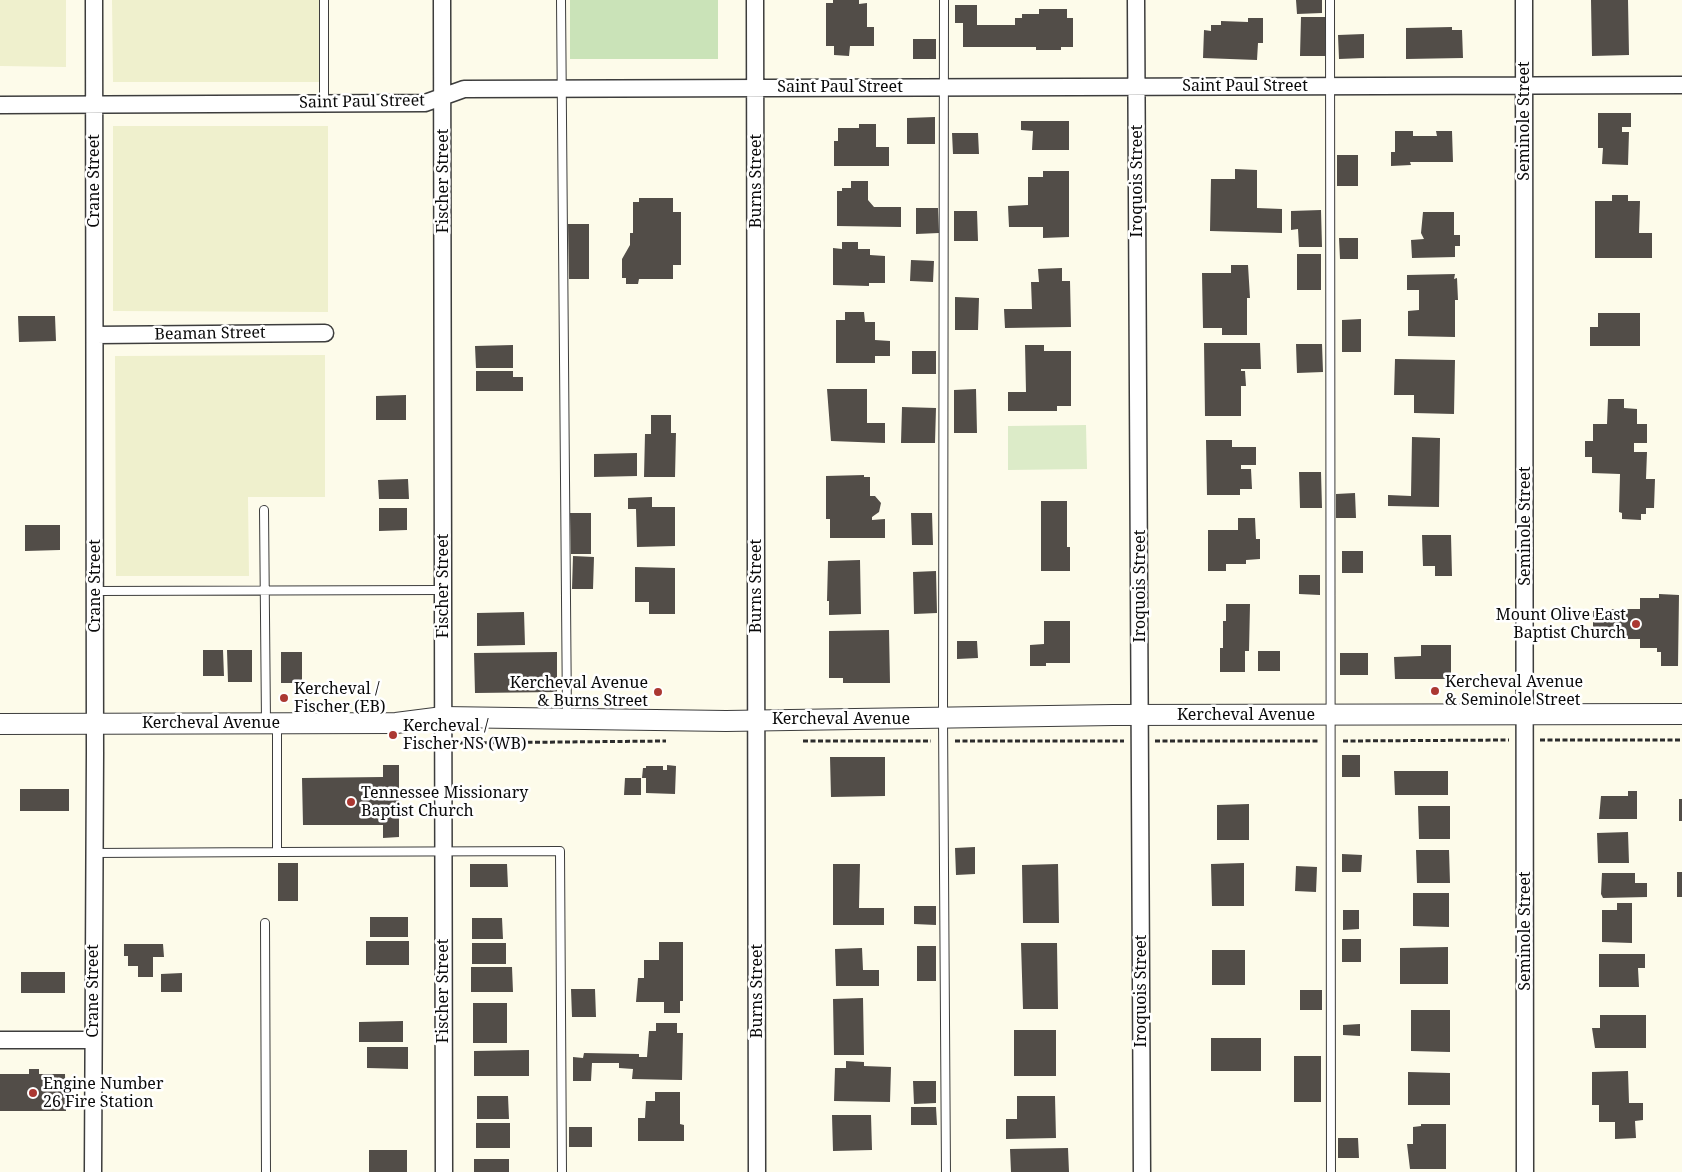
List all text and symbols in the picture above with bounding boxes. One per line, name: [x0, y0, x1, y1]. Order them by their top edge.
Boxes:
street label: Seminole Street: [1514, 61, 1534, 181]
street label: Saint Paul Street: [1182, 76, 1308, 96]
street label: Saint Paul Street: [777, 77, 903, 97]
street label: Saint Paul Street: [299, 91, 425, 113]
street label: Iroquois Street: [1127, 125, 1147, 237]
street label: Fischer Street: [433, 129, 453, 233]
street label: Crane Street: [84, 134, 104, 228]
street label: Burns Street: [746, 134, 766, 228]
street label: Beaman Street: [154, 323, 266, 345]
street label: Seminole Street: [1515, 466, 1535, 586]
street label: Iroquois Street: [1130, 530, 1150, 642]
street label: Fischer Street: [433, 534, 453, 638]
street label: Crane Street: [85, 539, 105, 633]
street label: Burns Street: [746, 539, 766, 633]
place label: Mount Olive East Baptist Church: [1496, 605, 1626, 643]
marker: Mount Olive East Baptist Church: [1630, 618, 1642, 630]
place label: Kercheval Avenue & Seminole Street: [1445, 672, 1583, 710]
place label: Kercheval Avenue & Burns Street: [510, 673, 648, 711]
place label: Kercheval / Fischer (EB): [294, 679, 386, 717]
marker: Kercheval Avenue & Seminole Street: [1429, 685, 1441, 697]
marker: Kercheval Avenue & Burns Street: [652, 686, 664, 698]
marker: Kercheval / Fischer (EB): [278, 692, 290, 704]
street label: Kercheval Avenue: [1177, 705, 1315, 725]
street label: Kercheval Avenue: [772, 709, 910, 729]
street label: Kercheval Avenue: [142, 713, 280, 733]
place label: Kercheval / Fischer NS (WB): [403, 716, 526, 754]
marker: Kercheval / Fischer NS (WB): [387, 729, 399, 741]
place label: Tennessee Missionary Baptist Church: [361, 783, 528, 821]
marker: Tennessee Missionary Baptist Church: [345, 796, 357, 808]
street label: Seminole Street: [1515, 871, 1535, 991]
street label: Iroquois Street: [1131, 935, 1151, 1047]
street label: Fischer Street: [433, 939, 453, 1043]
street label: Crane Street: [83, 944, 103, 1038]
street label: Burns Street: [747, 944, 767, 1038]
place label: Engine Number 26 Fire Station: [43, 1074, 163, 1112]
marker: Engine Number 26 Fire Station: [27, 1087, 39, 1099]

